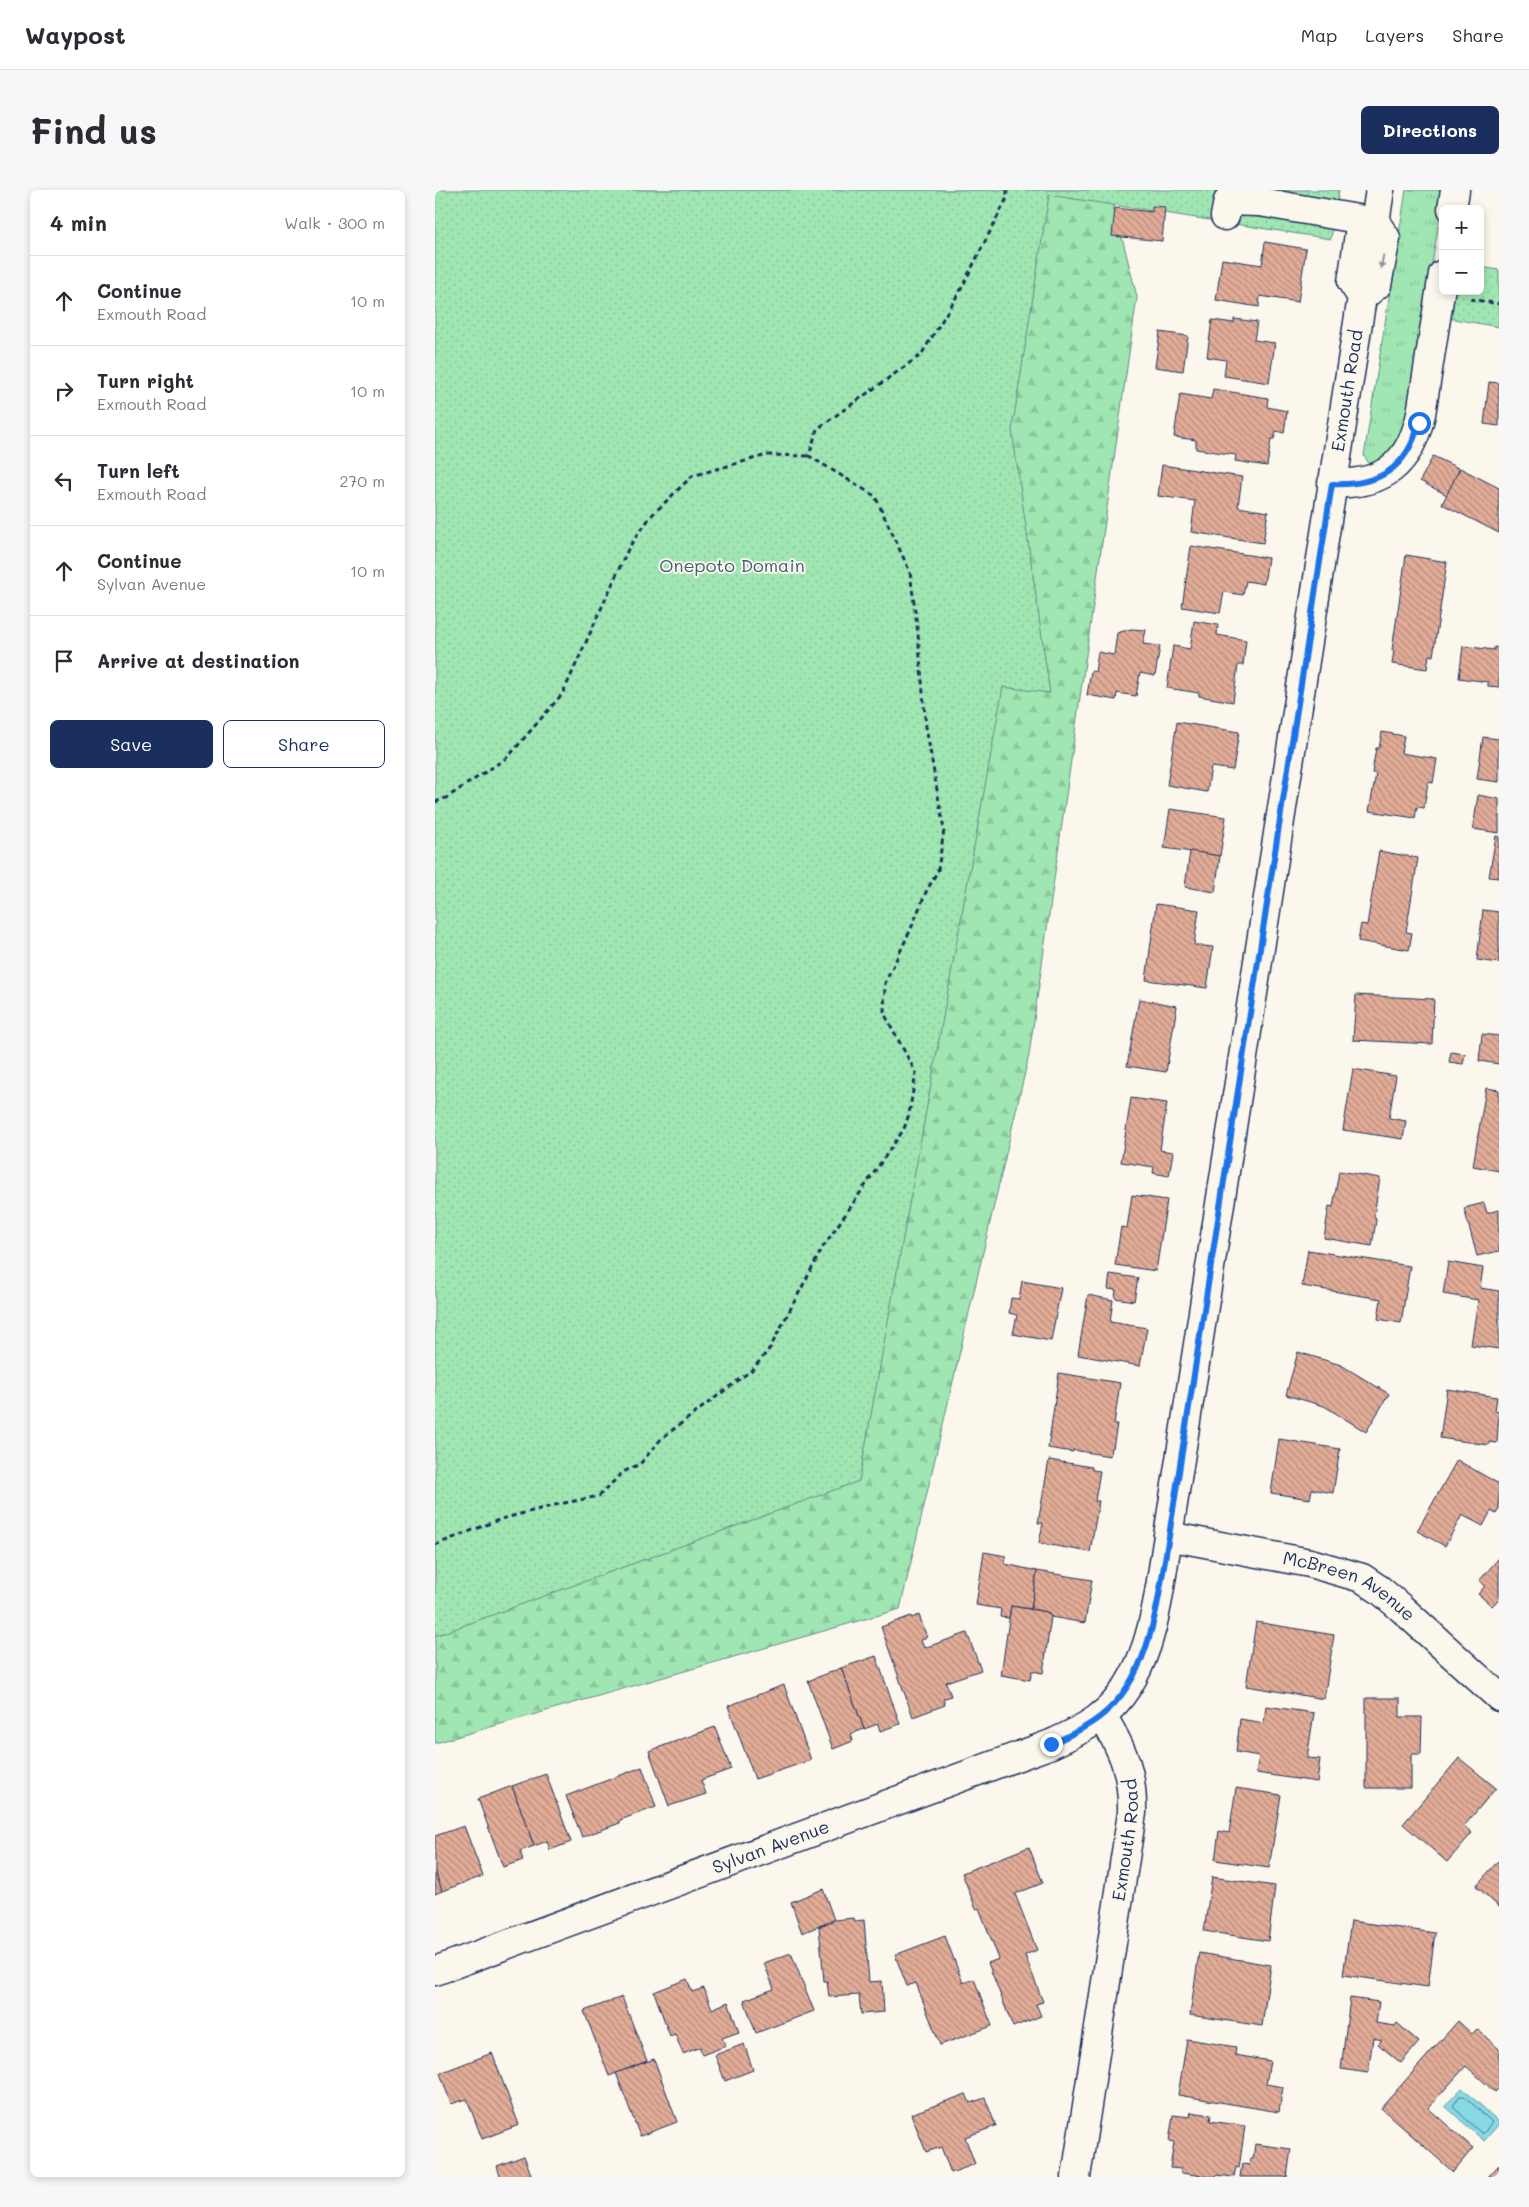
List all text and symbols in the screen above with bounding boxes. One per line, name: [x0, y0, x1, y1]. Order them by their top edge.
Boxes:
text: Waypost: [25, 19, 126, 50]
text: Map: [1301, 23, 1337, 47]
text: Layers: [1365, 23, 1424, 47]
text: Share: [1452, 23, 1504, 47]
button: Directions: [1361, 106, 1499, 154]
text: Find us: [30, 107, 157, 153]
map controls: [1439, 205, 1484, 295]
button: +: [1439, 205, 1484, 250]
text: 4 min: [50, 209, 107, 236]
text: Walk · 300 m: [284, 212, 385, 233]
button: −: [1439, 250, 1484, 295]
one-way arrow: [1378, 254, 1386, 269]
text: Continue: [97, 278, 182, 303]
icon: ahead: [50, 287, 78, 315]
text: 10 m: [350, 290, 385, 311]
text: Exmouth Road: [97, 303, 206, 324]
street label: Exmouth Road: [1325, 328, 1368, 453]
text: Turn right: [97, 368, 194, 393]
icon: right: [50, 377, 78, 405]
text: 10 m: [350, 380, 385, 401]
text: Exmouth Road: [97, 393, 206, 414]
route start: [1408, 412, 1431, 435]
text: Turn left: [97, 458, 180, 483]
icon: left: [50, 467, 78, 495]
text: 270 m: [339, 470, 385, 491]
text: Exmouth Road: [97, 483, 206, 504]
text: Continue: [97, 548, 182, 573]
park label: Onepoto Domain: [659, 553, 805, 577]
icon: ahead: [50, 557, 78, 585]
text: 10 m: [350, 560, 385, 581]
text: Sylvan Avenue: [97, 573, 206, 594]
icon: arrive: [50, 647, 78, 675]
text: Arrive at destination: [97, 648, 300, 673]
button: Save: [50, 720, 213, 768]
button: Share: [223, 720, 385, 768]
street label: McBreen Avenue: [1281, 1545, 1421, 1626]
route end: [1040, 1733, 1063, 1756]
street label: Exmouth Road: [1106, 1777, 1143, 1902]
street label: Sylvan Avenue: [709, 1814, 832, 1879]

